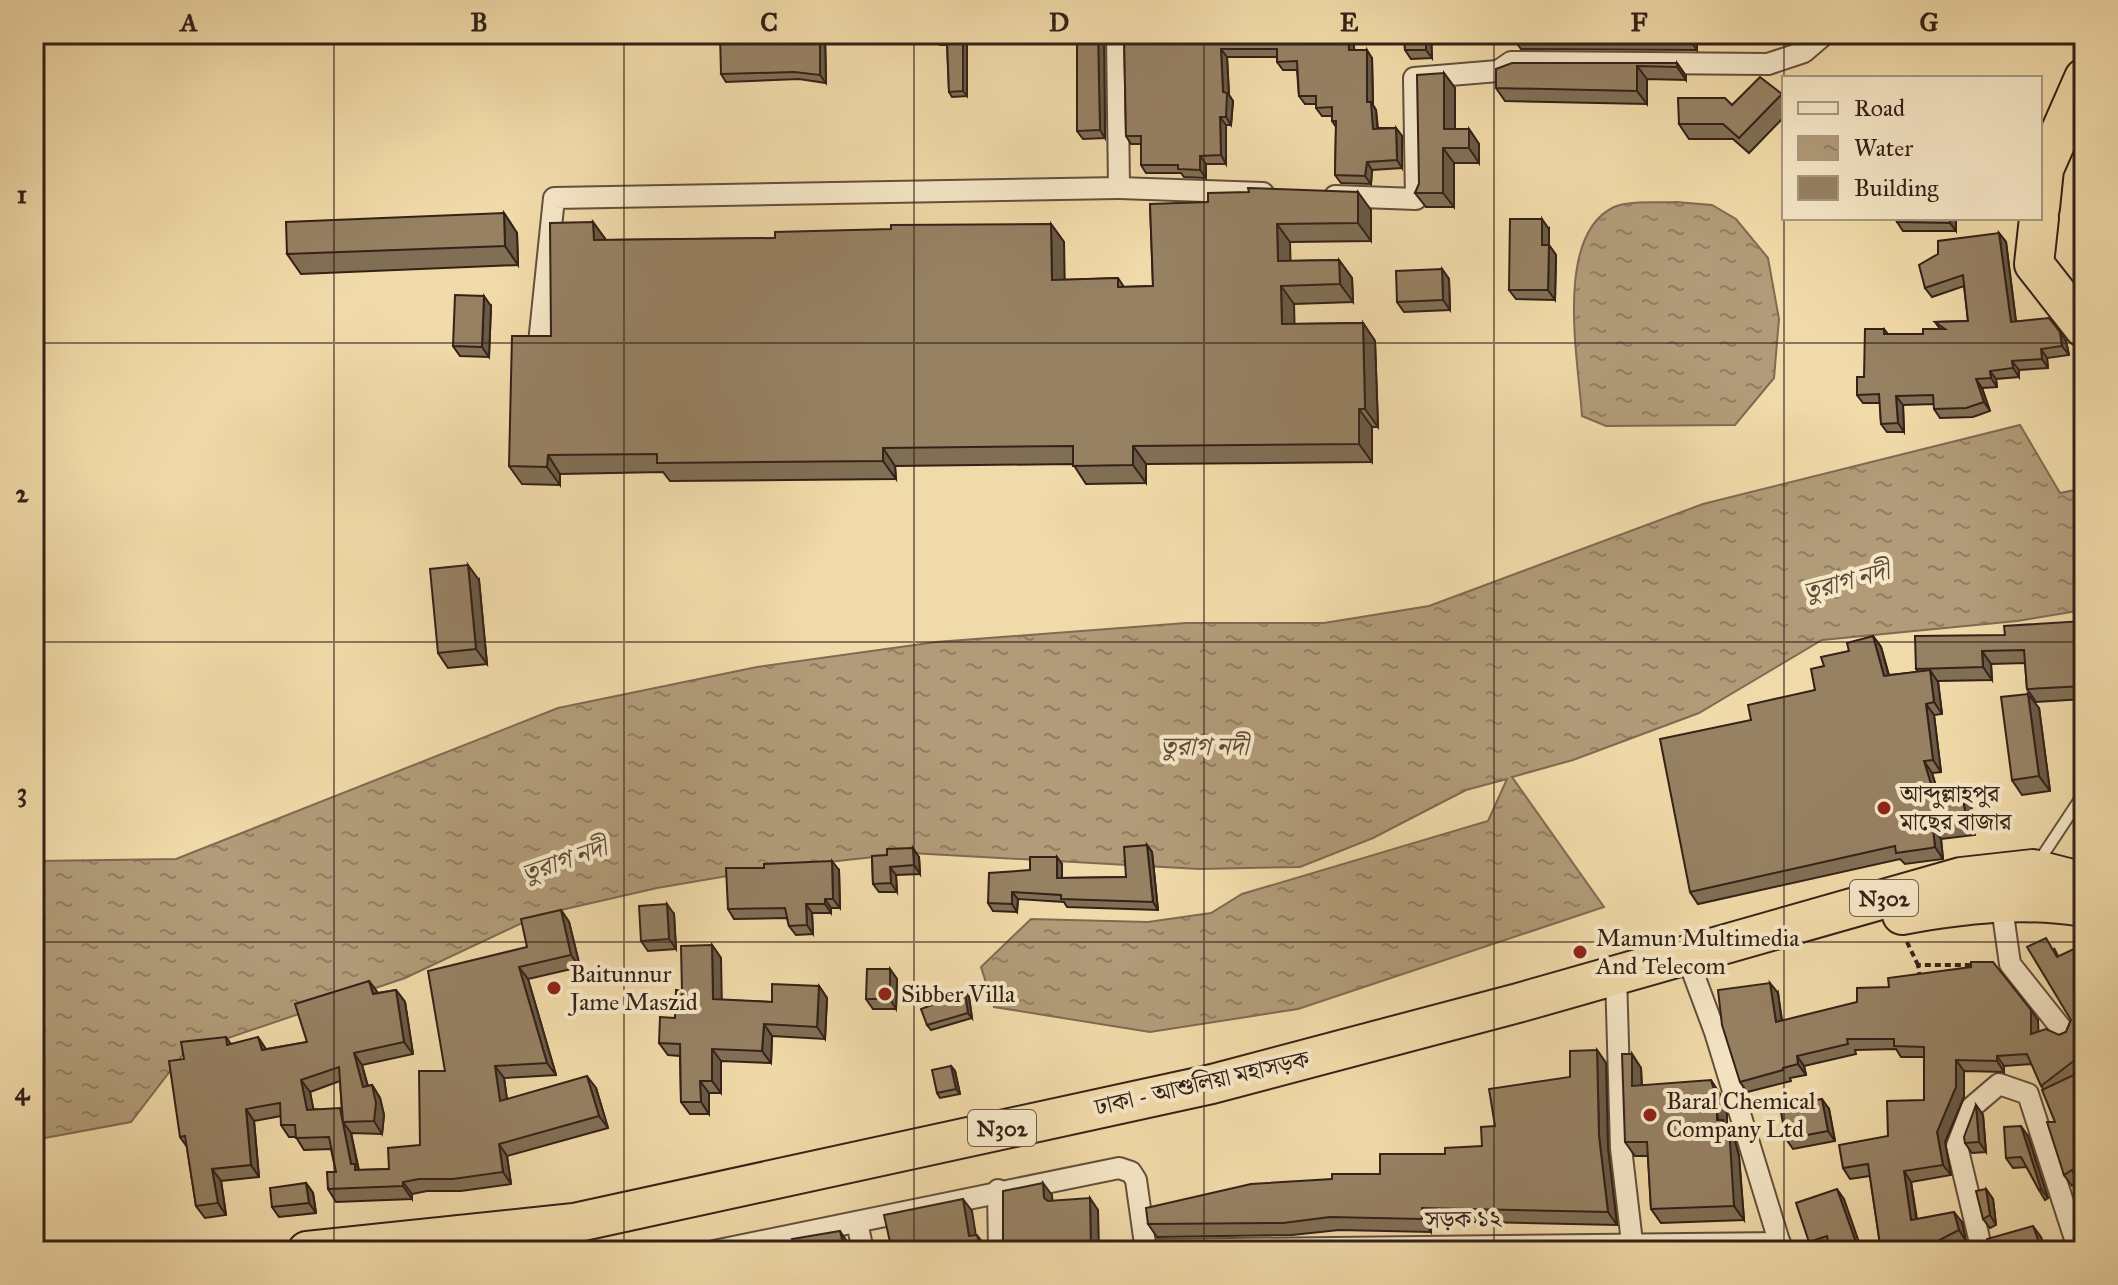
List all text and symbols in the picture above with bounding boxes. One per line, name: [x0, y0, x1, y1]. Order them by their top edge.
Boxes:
text: A: [178, 6, 198, 38]
text: B: [470, 6, 488, 38]
text: C: [760, 6, 778, 38]
text: D: [1049, 6, 1069, 38]
text: E: [1340, 6, 1359, 38]
text: F: [1631, 6, 1648, 38]
text: G: [1919, 6, 1939, 38]
legend: [1782, 76, 2042, 220]
text: Road: [1854, 93, 1905, 123]
text: Water: [1854, 133, 1913, 163]
text: Building: [1854, 173, 1939, 203]
text: 1: [17, 178, 27, 210]
text: 2: [16, 477, 30, 509]
water label: তুরাগ নদী: [1799, 553, 1896, 608]
water label: তুরাগ নদী: [1160, 730, 1251, 762]
text: 3: [17, 776, 27, 808]
place label: আব্দুল্লাহপুর মাছের বাজার: [1899, 779, 2012, 837]
marker: আব্দুল্লাহপুর মাছের বাজার: [1875, 799, 1893, 817]
water label: তুরাগ নদী: [517, 830, 614, 889]
road number: N302: [1850, 880, 1918, 916]
place label: Mamun Multimedia And Telecom: [1595, 923, 1800, 981]
marker: Mamun Multimedia And Telecom: [1571, 943, 1589, 961]
place label: Baitunnur Jame Maszid: [567, 959, 698, 1017]
marker: Baitunnur Jame Maszid: [545, 979, 563, 997]
place label: Sibber Villa: [901, 979, 1016, 1009]
marker: Sibber Villa: [876, 985, 894, 1003]
street label: ঢাকা - আশুলিয়া মহাসড়ক: [1091, 1043, 1313, 1122]
text: 4: [15, 1075, 31, 1107]
place label: Baral Chemical Company Ltd: [1666, 1086, 1816, 1144]
marker: Baral Chemical Company Ltd: [1641, 1106, 1659, 1124]
road number: N302: [968, 1110, 1036, 1146]
street label: সড়ক ১২: [1424, 1203, 1502, 1235]

